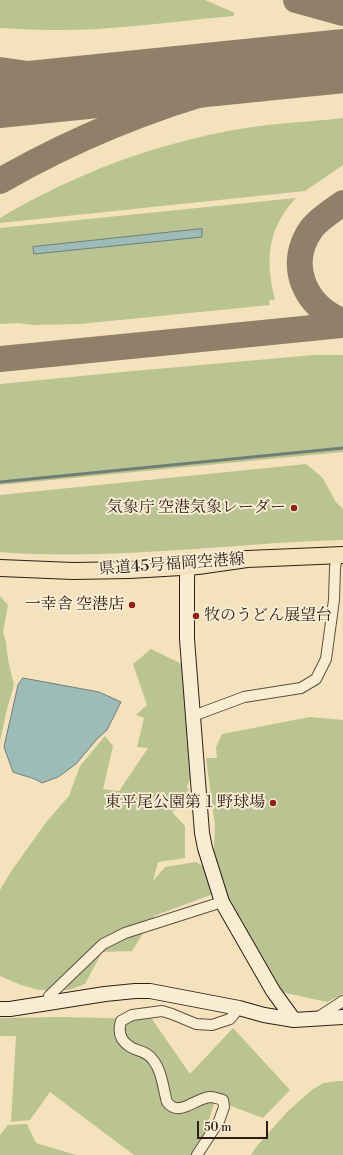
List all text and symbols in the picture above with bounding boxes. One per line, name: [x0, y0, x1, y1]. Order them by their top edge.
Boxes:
place label: 気象庁 空港気象レーダー: [107, 498, 286, 518]
marker: 気象庁 空港気象レーダー: [289, 503, 299, 513]
street label: 県道45号福岡空港線: [98, 550, 246, 580]
place label: 一幸舎 空港店: [25, 595, 124, 615]
marker: 一幸舎 空港店: [127, 600, 137, 610]
place label: 牧のうどん展望台: [204, 606, 332, 626]
marker: 牧のうどん展望台: [191, 611, 201, 621]
place label: 東平尾公園第１野球場: [105, 793, 265, 813]
marker: 東平尾公園第１野球場: [268, 798, 278, 808]
scale bar: [199, 1113, 270, 1139]
text: 50 m: [204, 1120, 232, 1135]

